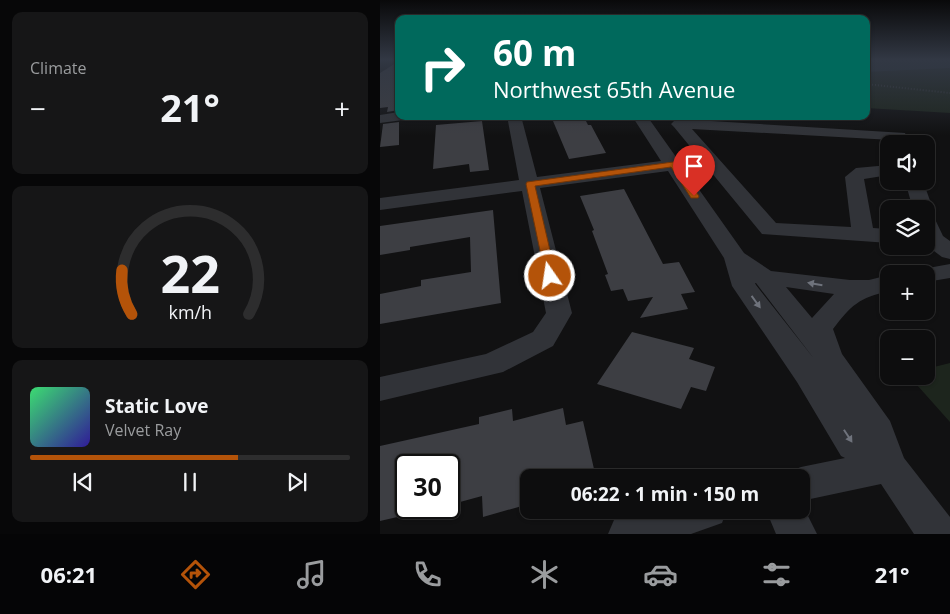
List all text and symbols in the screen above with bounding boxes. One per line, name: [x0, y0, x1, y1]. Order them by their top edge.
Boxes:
text: 60 m: [493, 29, 576, 76]
icon: right: [410, 35, 475, 100]
text: Climate: [30, 57, 87, 79]
text: Northwest 65th Avenue: [493, 74, 735, 104]
text: 21°: [160, 81, 220, 133]
text: −: [30, 89, 46, 127]
text: +: [334, 89, 350, 127]
map controls: [880, 135, 935, 385]
button: sound: [880, 135, 935, 190]
pin: [673, 145, 715, 196]
icon: arrive: [680, 152, 708, 180]
button: layers: [880, 200, 935, 255]
text: 22: [160, 237, 220, 308]
position arrow: [523, 249, 575, 301]
button: +: [880, 265, 935, 320]
one-way arrow: [807, 280, 823, 288]
one-way arrow: [750, 295, 761, 308]
text: km/h: [168, 300, 212, 324]
button: −: [880, 330, 935, 385]
text: Static Love: [105, 393, 208, 419]
text: Velvet Ray: [105, 419, 181, 441]
one-way arrow: [843, 429, 852, 442]
speed limit sign: 30: [395, 454, 460, 519]
icon: previous: [69, 468, 97, 496]
icon: pause: [176, 468, 204, 496]
icon: next: [283, 468, 311, 496]
text: 06:22 · 1 min · 150 m: [571, 481, 759, 507]
icon: directions: [178, 557, 213, 592]
icon: music: [294, 557, 329, 592]
icon: phone: [410, 557, 445, 592]
icon: climate: [527, 557, 562, 592]
icon: car: [643, 557, 678, 592]
icon: filters: [759, 557, 794, 592]
text: 06:21: [41, 559, 97, 589]
text: 21°: [875, 559, 909, 589]

